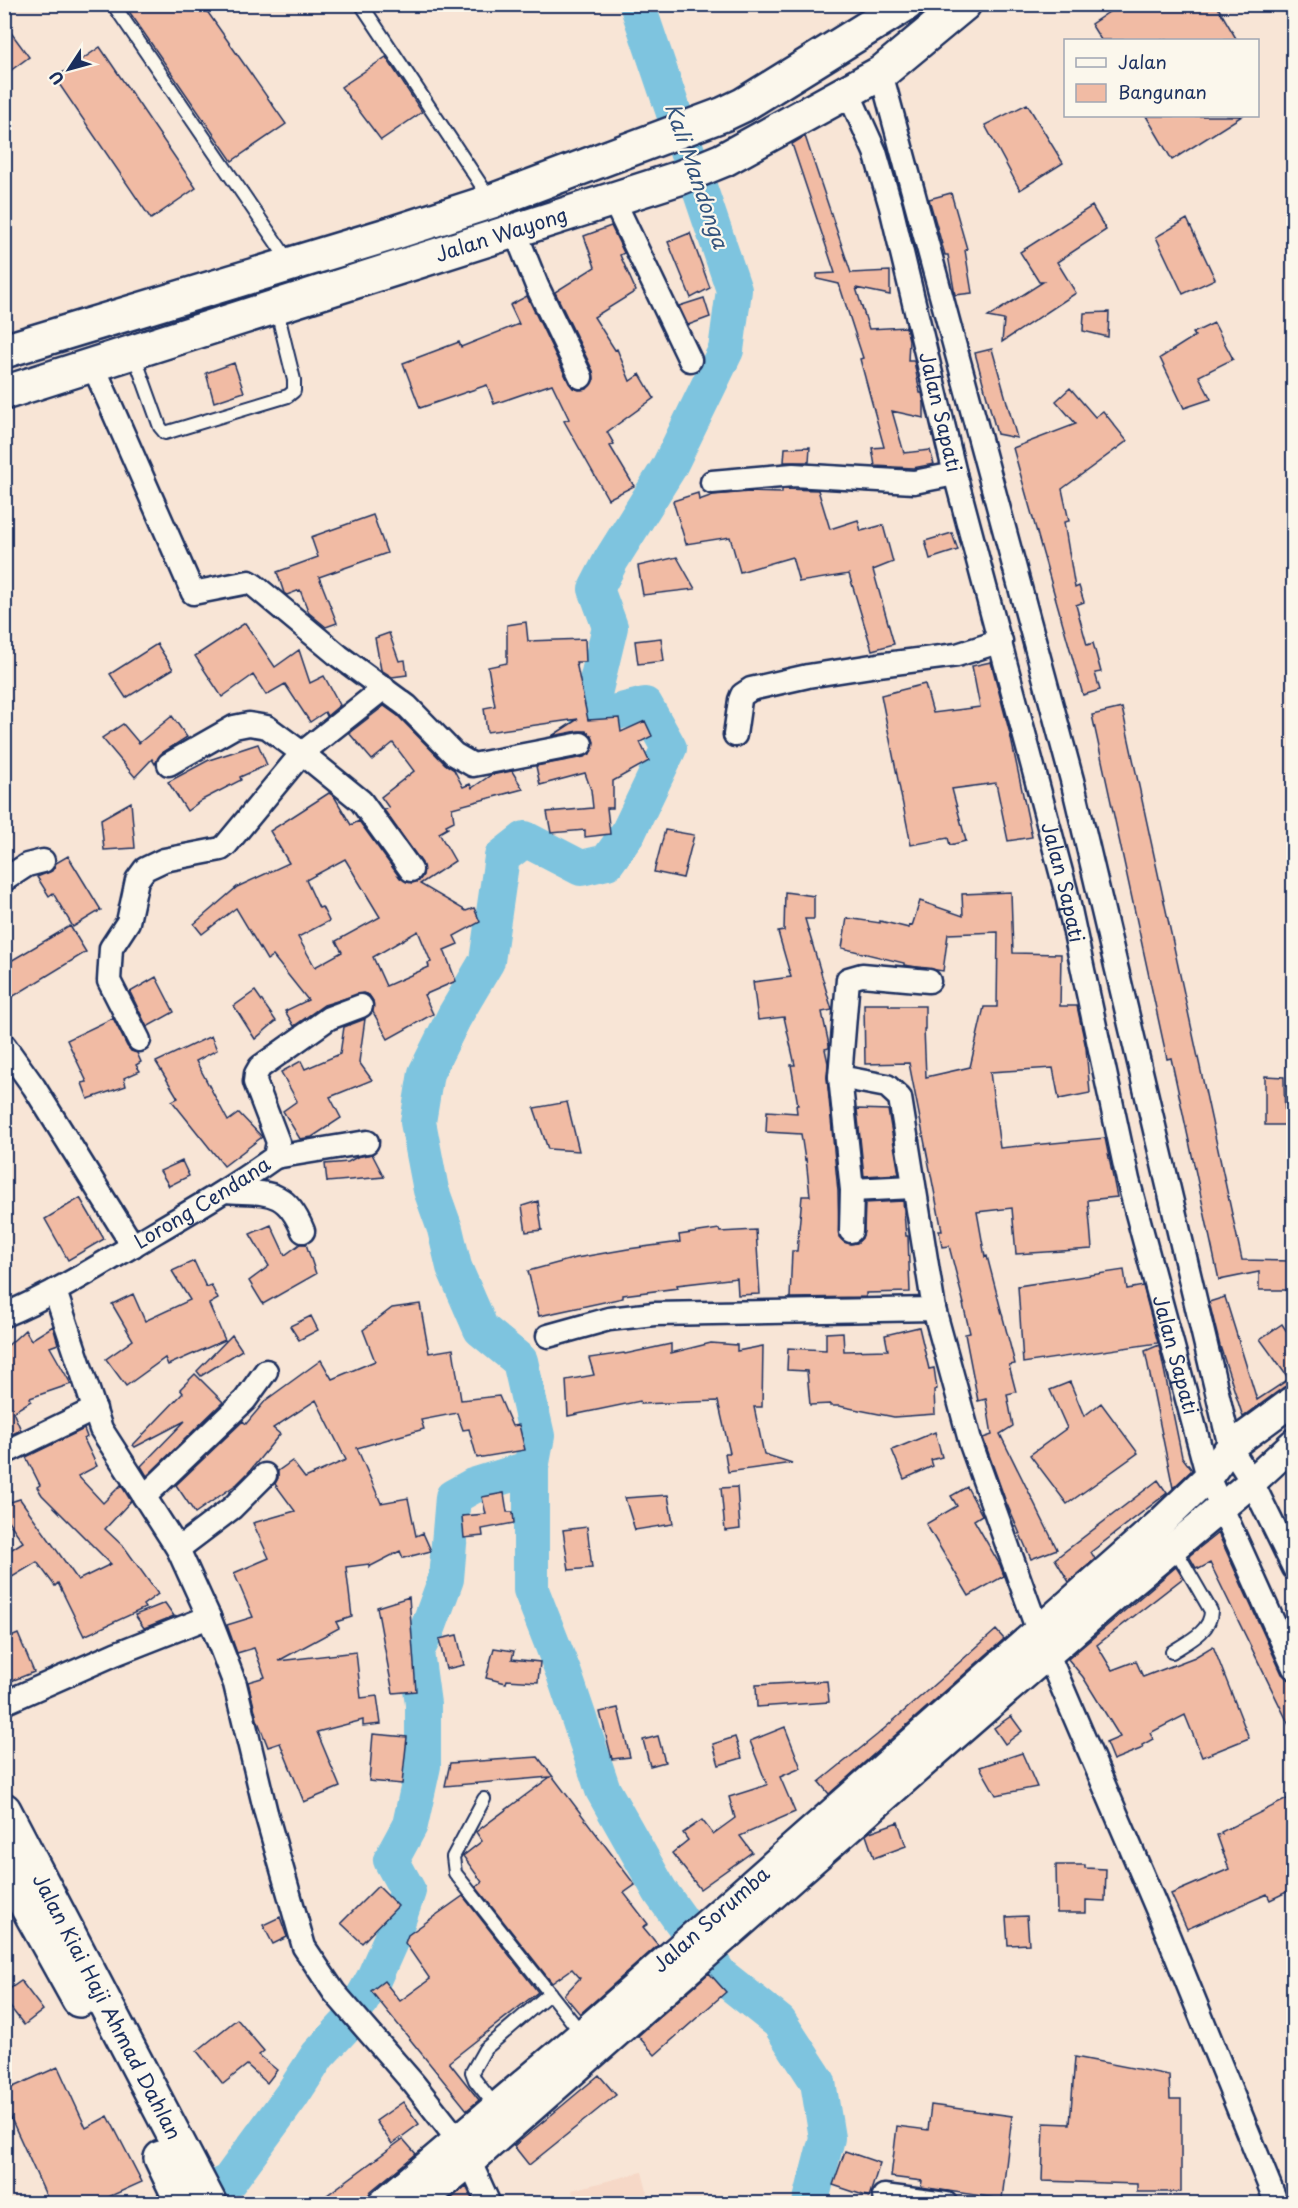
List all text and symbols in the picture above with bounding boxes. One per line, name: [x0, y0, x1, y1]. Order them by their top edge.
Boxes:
north arrow: [39, 39, 99, 99]
legend: [1064, 39, 1259, 117]
text: Jalan: [1118, 48, 1167, 75]
text: U: [43, 66, 69, 90]
text: Bangunan: [1118, 78, 1207, 105]
water label: Kali Mandonga: [658, 98, 738, 253]
street label: Jalan Wayong: [431, 199, 571, 269]
street label: Jalan Sapati: [912, 349, 970, 475]
street label: Jalan Sapati: [1034, 819, 1093, 945]
street label: Lorong Cendana: [128, 1148, 276, 1256]
street label: Jalan Sapati: [1146, 1292, 1207, 1418]
street label: Jalan Sorumba: [645, 1859, 776, 1979]
street label: Jalan Kiai Haji Ahmad Dahlan: [26, 1868, 190, 2145]

